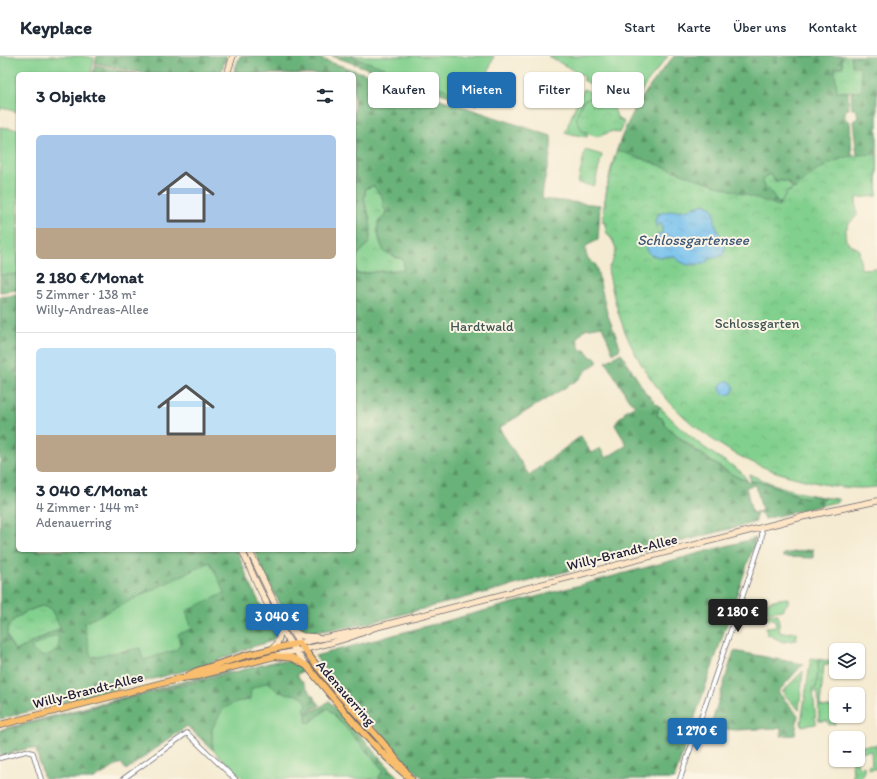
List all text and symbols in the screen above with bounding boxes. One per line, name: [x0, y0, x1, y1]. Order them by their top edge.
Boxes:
text: Keyplace: [20, 16, 92, 39]
text: Start: [624, 19, 655, 36]
text: Karte: [677, 19, 711, 36]
text: Über uns: [733, 19, 786, 36]
text: Kontakt: [808, 19, 857, 36]
chip: Kaufen: [368, 72, 439, 108]
chip: Mieten: [447, 72, 516, 108]
chip: Filter: [524, 72, 584, 108]
chip: Neu: [592, 72, 644, 108]
icon: filters: [314, 85, 336, 107]
text: 3 Objekte: [36, 86, 106, 106]
icon: home: [150, 161, 222, 233]
water label: Schlossgartensee: [637, 231, 750, 249]
text: 2 180 €/Monat: [36, 267, 144, 287]
text: 5 Zimmer · 138 m²: [36, 287, 136, 302]
text: Willy-Andreas-Allee: [36, 302, 149, 317]
park label: Schlossgarten: [715, 315, 799, 332]
park label: Hardtwald: [450, 318, 514, 335]
icon: home: [150, 374, 222, 446]
text: 3 040 €/Monat: [36, 480, 147, 500]
text: 4 Zimmer · 144 m²: [36, 500, 139, 515]
text: Adenauerring: [36, 515, 112, 530]
street label: Willy-Brandt-Allee: [565, 530, 680, 574]
pin: 2 180 €: [701, 599, 775, 633]
pin: 3 040 €: [240, 604, 314, 638]
text: 2 180 €: [717, 604, 759, 619]
text: 3 040 €: [255, 609, 299, 624]
map controls: [829, 643, 865, 767]
button: layers: [829, 643, 865, 679]
street label: Adenauerring: [312, 657, 379, 730]
street label: Willy-Brandt-Allee: [31, 668, 146, 712]
button: +: [829, 687, 865, 723]
pin: 1 270 €: [660, 718, 734, 752]
text: 1 270 €: [677, 723, 717, 738]
button: −: [829, 731, 865, 767]

